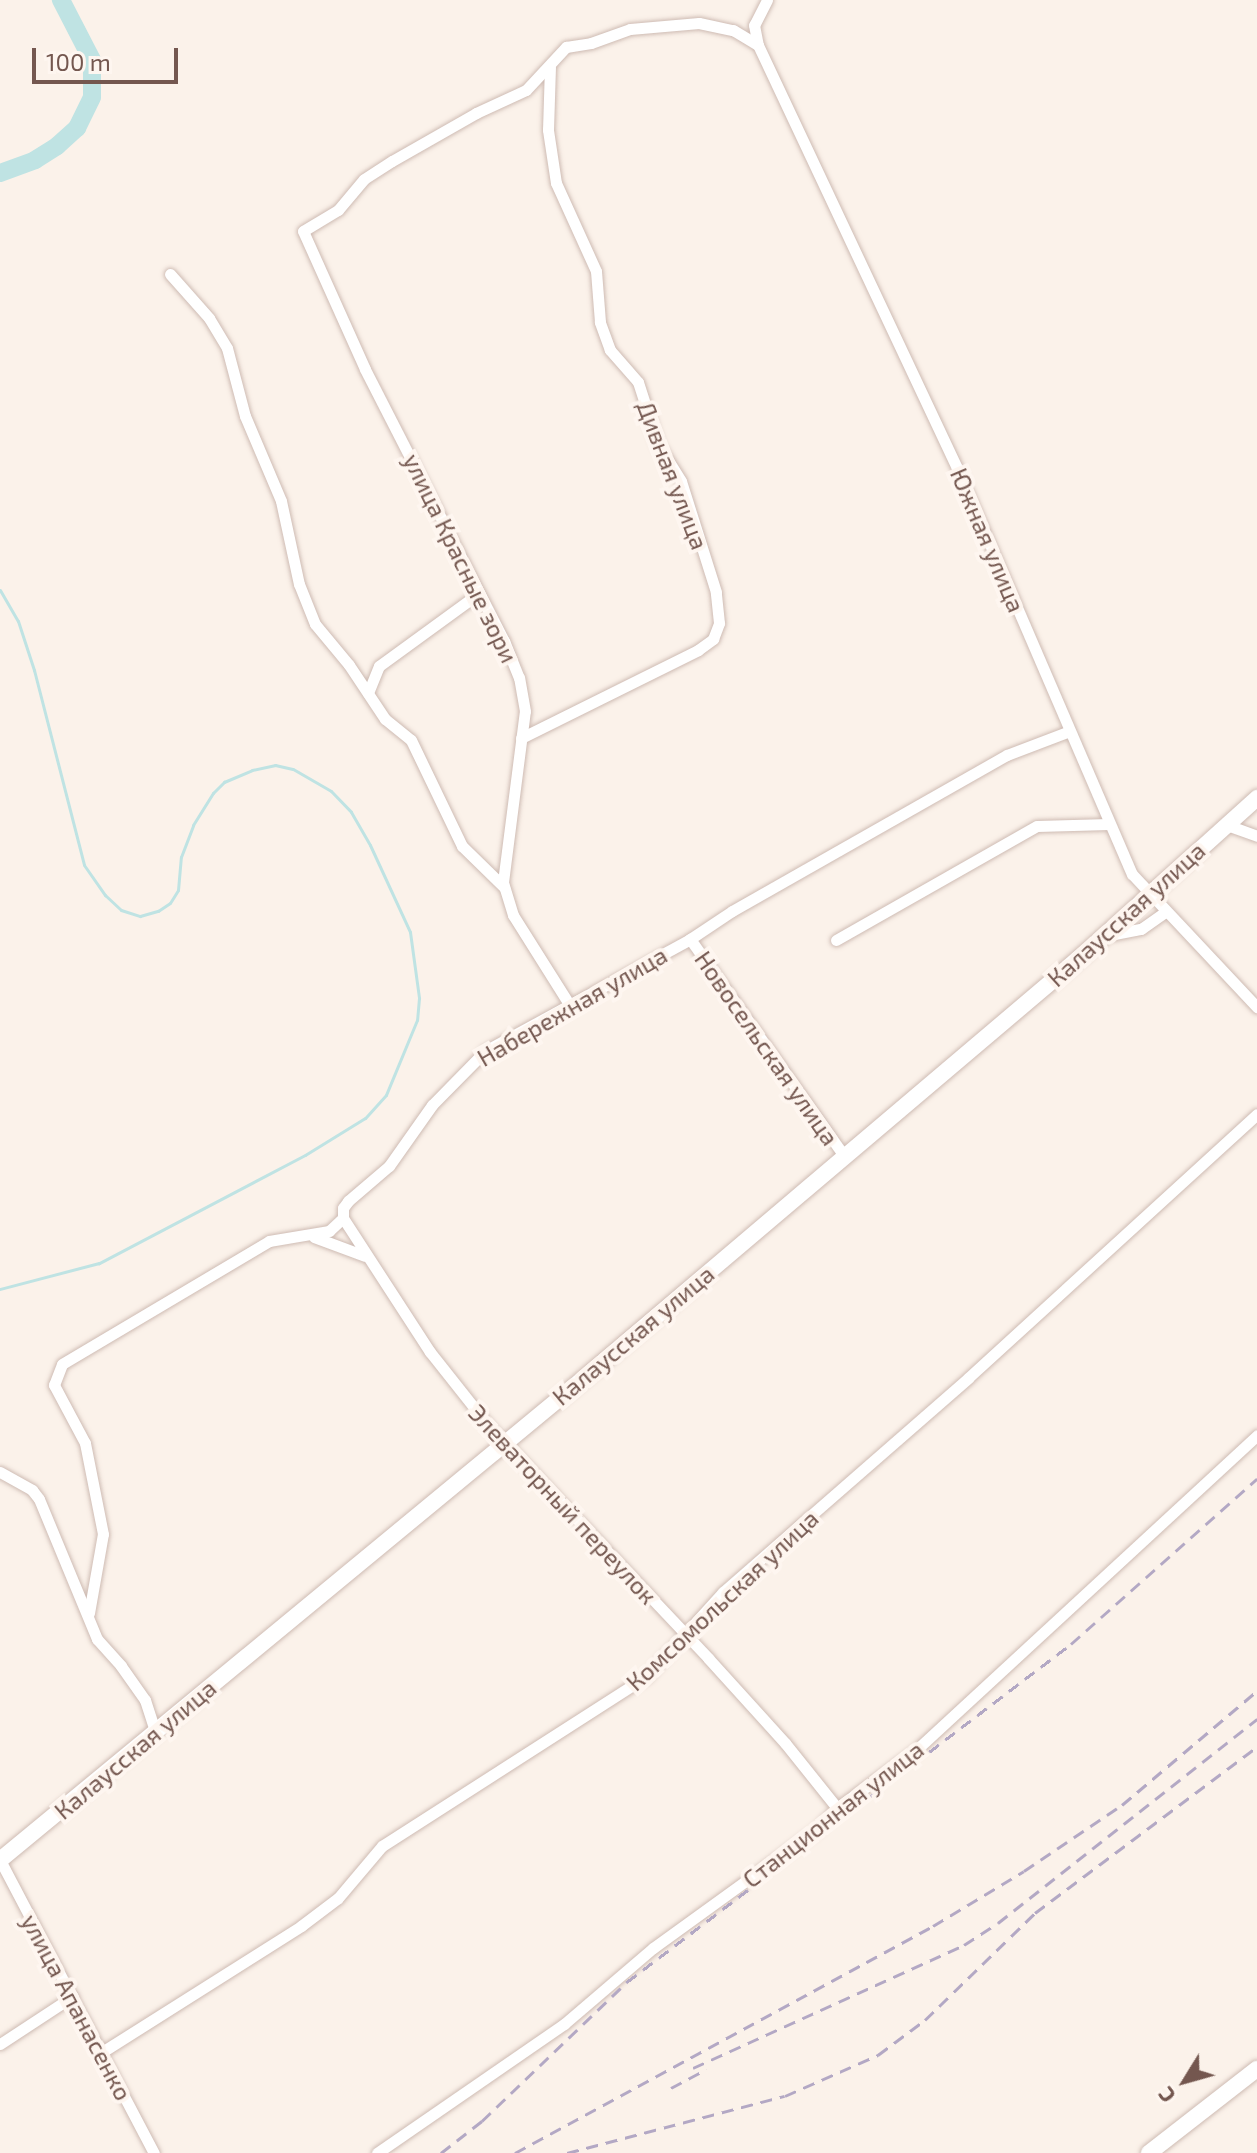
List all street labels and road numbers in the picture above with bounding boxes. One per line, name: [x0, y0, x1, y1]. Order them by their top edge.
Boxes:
street label: Дивная улица: [631, 397, 715, 553]
street label: улица Красные зори: [398, 449, 524, 667]
street label: Южная улица: [945, 464, 1031, 616]
street label: Калаусская улица: [1041, 836, 1211, 992]
street label: Набережная улица: [472, 940, 672, 1072]
street label: Новосельская улица: [689, 945, 845, 1151]
street label: Калаусская улица: [546, 1259, 720, 1411]
street label: Элеваторный переулок: [463, 1398, 663, 1610]
street label: Комсомольская улица: [620, 1504, 824, 1696]
street label: Калаусская улица: [48, 1673, 222, 1825]
street label: Станционная улица: [737, 1735, 929, 1893]
street label: улица Апанасенко: [16, 1909, 138, 2105]

